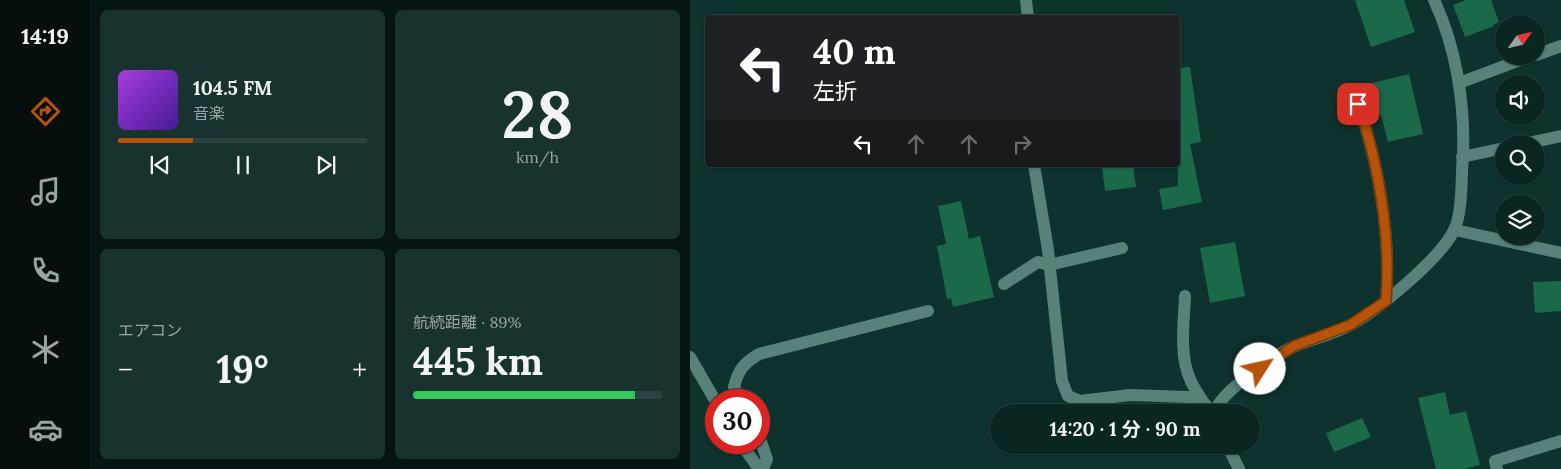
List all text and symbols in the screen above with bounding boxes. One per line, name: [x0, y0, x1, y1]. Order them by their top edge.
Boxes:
north arrow: [1495, 15, 1545, 65]
map controls: [1495, 15, 1545, 245]
text: 14:19: [21, 22, 69, 50]
text: 40 m: [813, 29, 896, 74]
icon: left: [730, 35, 795, 100]
text: 28: [502, 73, 573, 156]
button: sound: [1495, 75, 1545, 125]
text: 104.5 FM: [193, 76, 272, 100]
text: 左折: [813, 77, 857, 105]
pin: [1337, 83, 1379, 125]
icon: arrive: [1344, 90, 1372, 118]
icon: directions: [28, 94, 63, 129]
text: 音楽: [193, 103, 225, 123]
icon: left: [849, 130, 877, 158]
icon: ahead: [902, 130, 930, 158]
icon: ahead: [955, 130, 983, 158]
icon: right: [1008, 130, 1036, 158]
button: search: [1495, 135, 1545, 185]
text: km/h: [516, 147, 559, 167]
icon: previous: [146, 151, 174, 179]
icon: pause: [229, 151, 257, 179]
icon: next: [312, 151, 340, 179]
icon: music: [28, 174, 63, 209]
button: layers: [1495, 195, 1545, 245]
icon: phone: [28, 253, 63, 288]
text: 航続距離 · 89%: [413, 312, 521, 332]
text: エアコン: [118, 320, 182, 340]
icon: climate: [28, 332, 63, 367]
text: 445 km: [413, 337, 543, 385]
position arrow: [1233, 342, 1285, 394]
text: 19°: [217, 345, 268, 393]
text: −: [118, 352, 133, 388]
text: +: [352, 352, 367, 388]
speed limit sign: 30: [705, 389, 770, 454]
icon: car: [28, 412, 63, 447]
text: 14:20 · 1 分 · 90 m: [1050, 417, 1200, 441]

